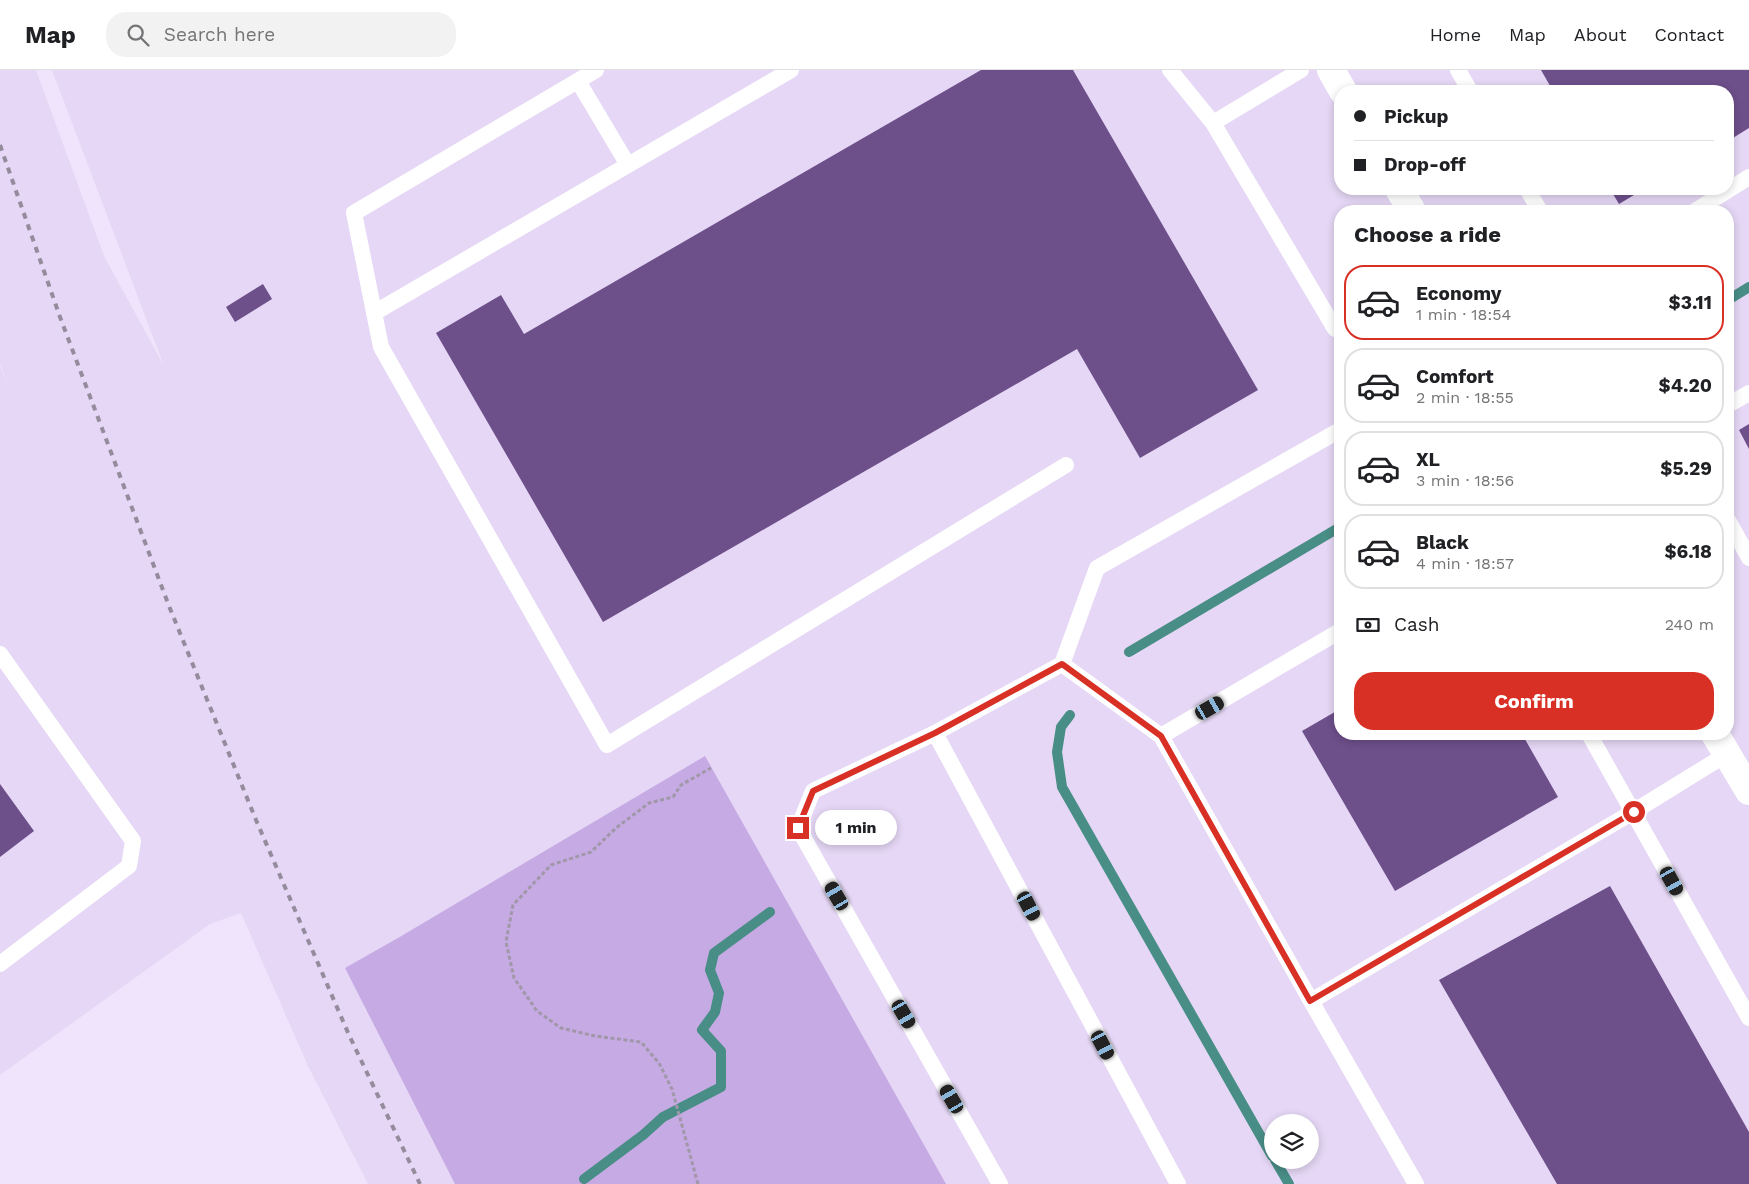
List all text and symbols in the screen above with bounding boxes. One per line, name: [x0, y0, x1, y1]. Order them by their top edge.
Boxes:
search box: [106, 12, 456, 57]
text: Map: [25, 21, 76, 49]
icon: search: [124, 21, 152, 49]
text: Search here: [164, 23, 275, 46]
text: Home: [1430, 24, 1481, 45]
text: Map: [1509, 24, 1546, 45]
text: About: [1574, 24, 1626, 45]
text: Contact: [1654, 24, 1724, 45]
text: Pickup: [1384, 105, 1448, 128]
text: Drop-off: [1384, 153, 1466, 176]
text: Choose a ride: [1354, 222, 1501, 247]
icon: car: [1356, 280, 1401, 325]
text: Economy: [1416, 282, 1501, 305]
text: $3.11: [1669, 291, 1712, 314]
text: 1 min · 18:54: [1416, 305, 1511, 324]
icon: car: [1356, 363, 1401, 408]
text: Comfort: [1416, 365, 1494, 388]
text: $4.20: [1659, 374, 1712, 397]
text: 2 min · 18:55: [1416, 388, 1514, 407]
icon: car: [1356, 446, 1401, 491]
text: XL: [1416, 448, 1440, 471]
text: $5.29: [1660, 457, 1712, 480]
text: 3 min · 18:56: [1416, 471, 1514, 490]
icon: car: [1356, 529, 1401, 574]
text: Black: [1416, 531, 1469, 554]
text: $6.18: [1664, 540, 1712, 563]
text: 4 min · 18:57: [1416, 554, 1514, 573]
icon: cash: [1354, 611, 1382, 639]
text: Cash: [1394, 613, 1440, 636]
text: 240 m: [1665, 615, 1714, 634]
button: Confirm: [1354, 672, 1714, 730]
car: [1193, 694, 1226, 722]
route start: [1623, 801, 1645, 823]
callout: 1 min: [816, 810, 898, 846]
route end: [787, 817, 809, 839]
text: 1 min: [835, 818, 877, 837]
car: [1658, 864, 1685, 898]
car: [823, 879, 850, 913]
car: [1015, 889, 1042, 923]
car: [890, 997, 917, 1031]
car: [1089, 1028, 1116, 1062]
car: [938, 1082, 965, 1116]
map controls: [1264, 1114, 1319, 1169]
button: layers: [1264, 1114, 1319, 1169]

